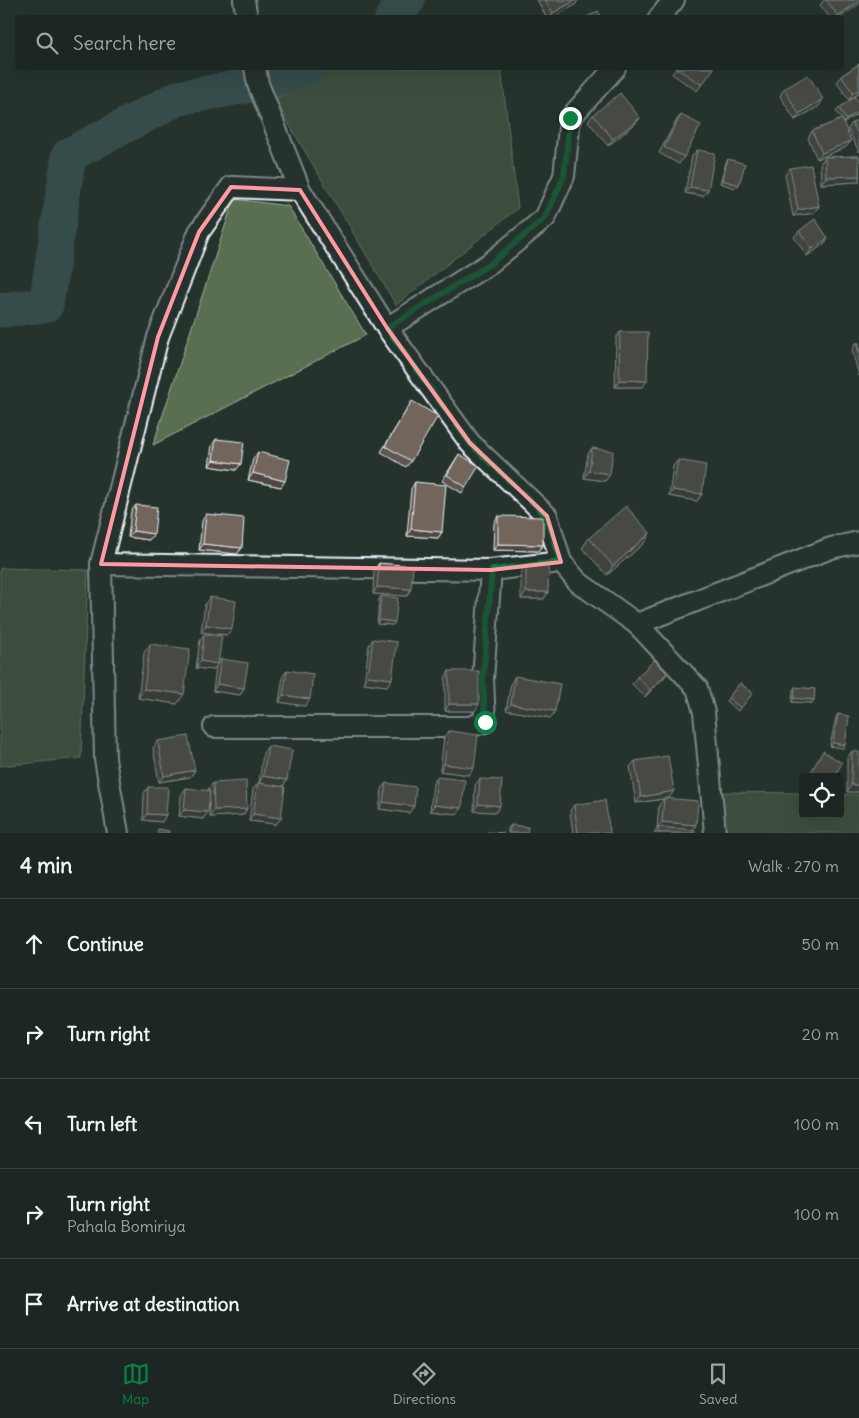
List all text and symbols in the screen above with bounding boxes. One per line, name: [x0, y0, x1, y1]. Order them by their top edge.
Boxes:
search box: [15, 15, 844, 70]
icon: search: [33, 29, 61, 57]
text: Search here: [73, 31, 176, 55]
route end: [559, 107, 582, 130]
route start: [474, 711, 497, 734]
map controls: [799, 773, 844, 818]
button: locate: [799, 773, 844, 818]
text: 4 min: [20, 852, 72, 879]
text: Walk · 270 m: [748, 856, 839, 876]
icon: ahead: [20, 930, 48, 958]
text: Continue: [67, 932, 144, 956]
text: 50 m: [801, 934, 839, 954]
icon: right: [20, 1020, 48, 1048]
text: Turn right: [67, 1022, 150, 1046]
text: 20 m: [802, 1024, 839, 1044]
icon: left: [20, 1110, 48, 1138]
text: Turn left: [67, 1112, 137, 1136]
text: 100 m: [794, 1114, 839, 1134]
text: Turn right: [67, 1192, 150, 1216]
icon: right: [20, 1200, 48, 1228]
text: 100 m: [794, 1204, 839, 1224]
text: Pahala Bomiriya: [67, 1216, 186, 1236]
icon: arrive: [20, 1290, 48, 1318]
text: Arrive at destination: [67, 1292, 240, 1316]
tab: Map: [122, 1360, 150, 1408]
tab: Directions: [393, 1360, 456, 1408]
tab: Saved: [699, 1360, 737, 1408]

